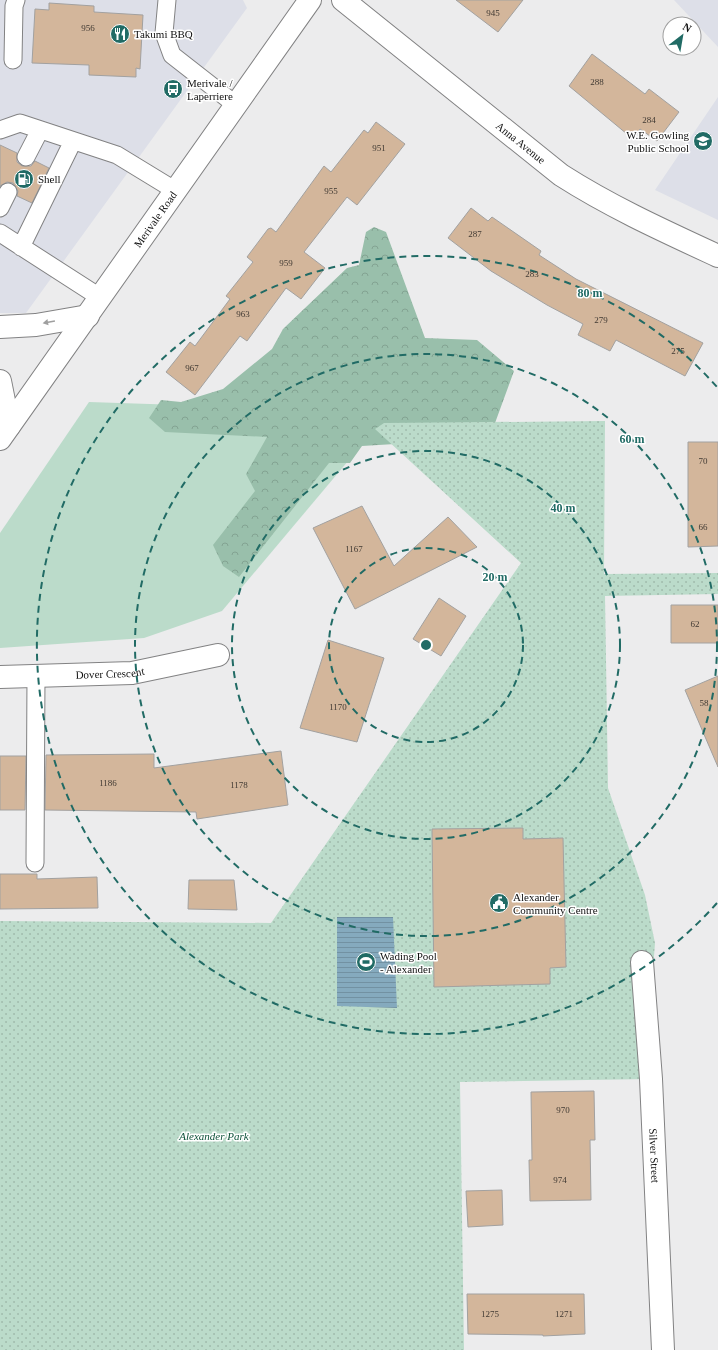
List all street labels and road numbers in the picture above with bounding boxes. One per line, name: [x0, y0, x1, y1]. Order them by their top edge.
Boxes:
street label: Anna Avenue: [494, 119, 548, 166]
street label: Merivale Road: [131, 189, 179, 250]
street label: Dover Crescent: [75, 665, 145, 681]
street label: Silver Street: [647, 1128, 662, 1183]

